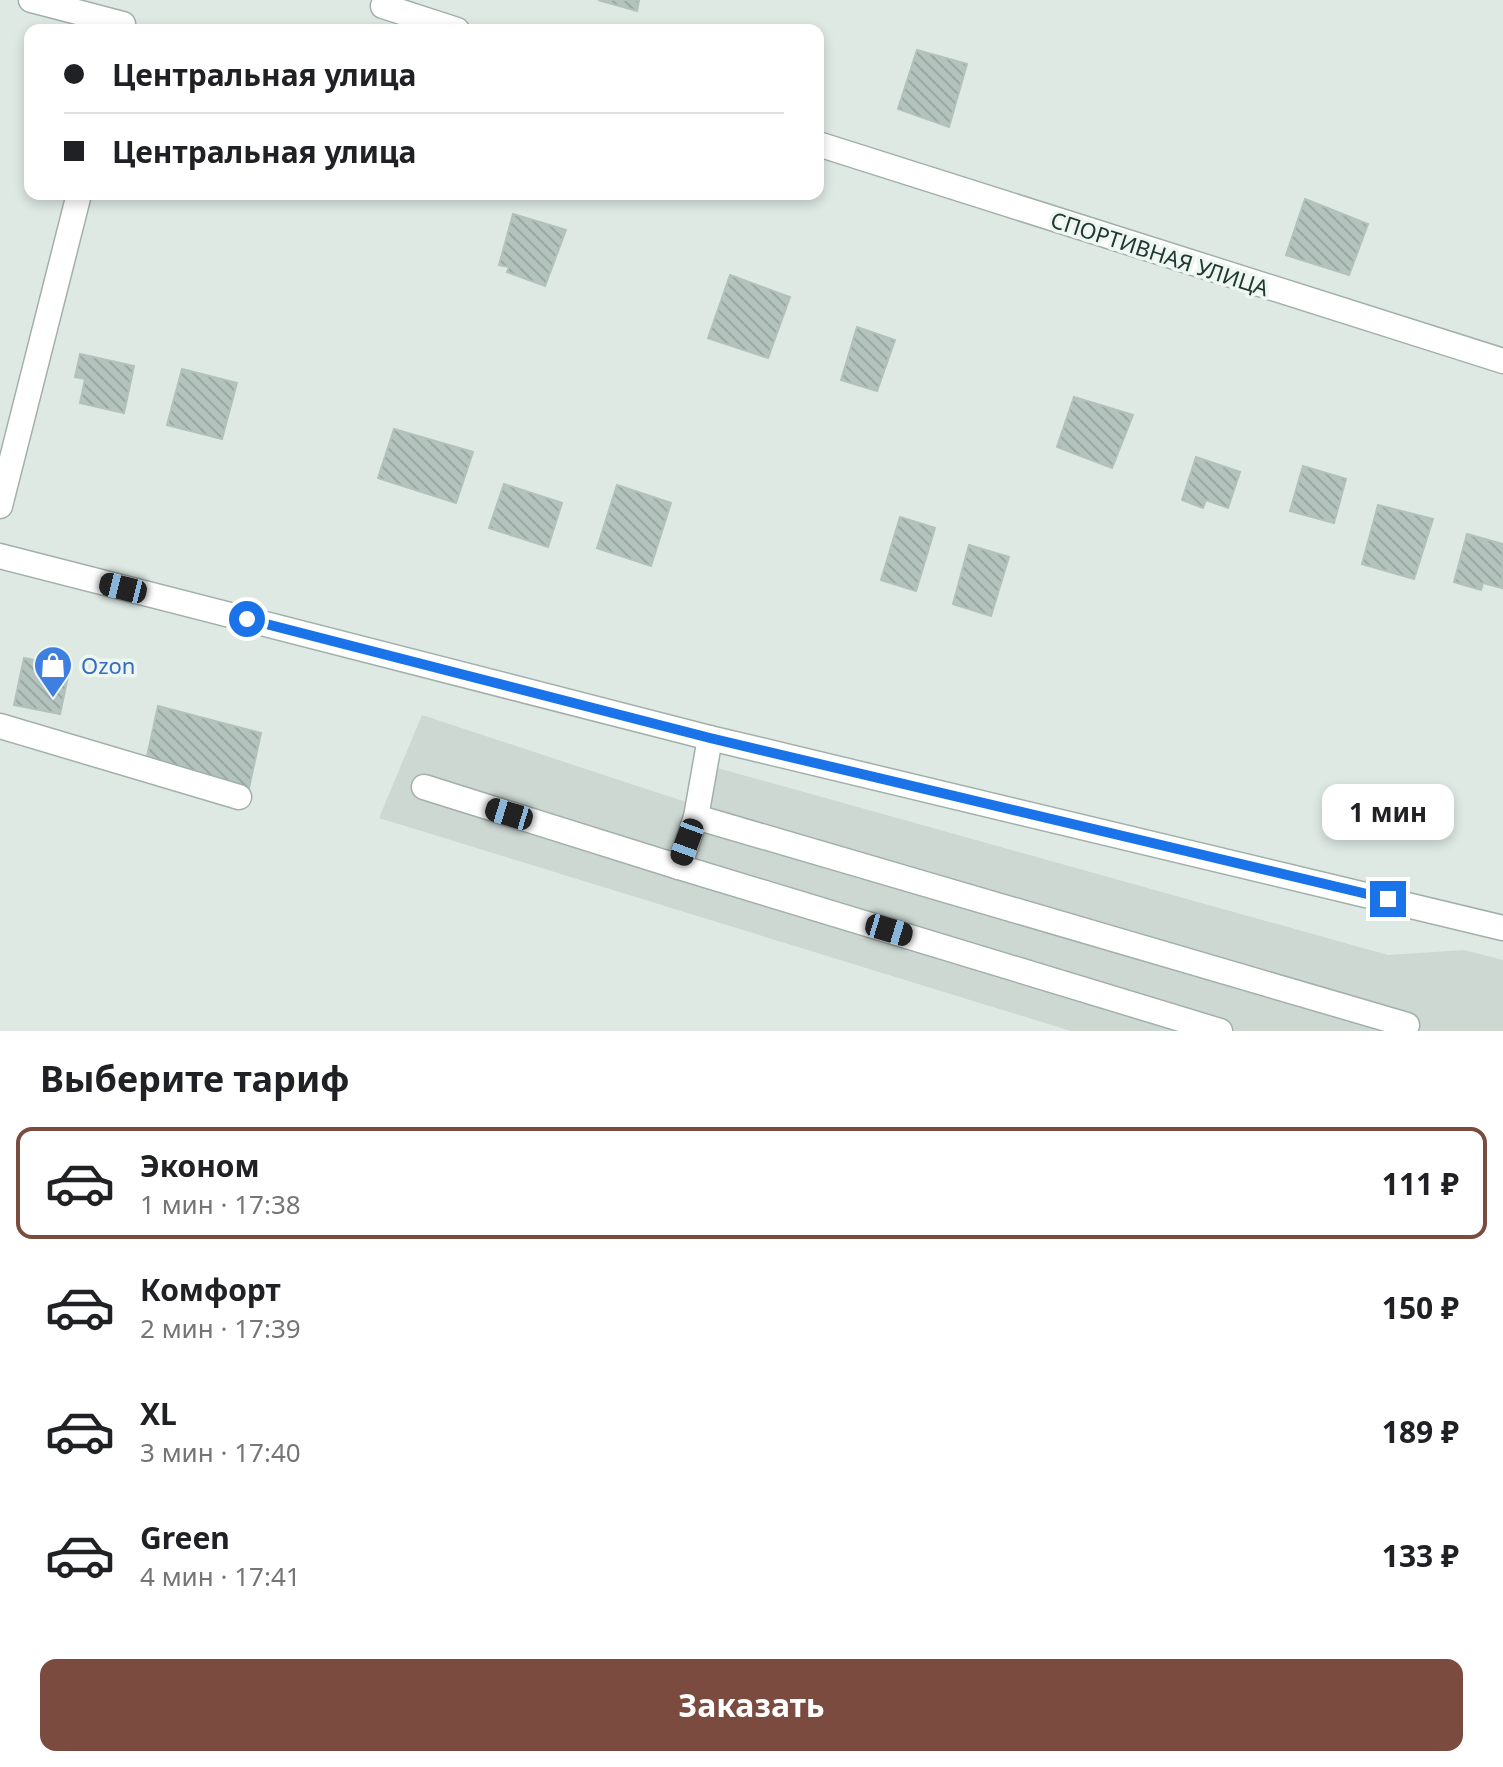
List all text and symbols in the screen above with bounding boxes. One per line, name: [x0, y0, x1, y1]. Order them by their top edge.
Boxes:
text: Центральная улица: [112, 54, 416, 95]
text: Центральная улица: [112, 131, 416, 172]
street label: СПОРТИВНАЯ УЛИЦА: [1047, 204, 1274, 303]
car: [97, 571, 149, 605]
route start: [229, 601, 265, 637]
shop icon: Ozon: [32, 644, 74, 699]
place label: Ozon: [81, 650, 135, 680]
callout: 1 мин: [1322, 783, 1454, 839]
text: 1 мин: [1349, 794, 1427, 830]
car: [483, 796, 535, 832]
car: [668, 815, 706, 869]
route end: [1370, 881, 1406, 917]
car: [863, 912, 915, 948]
text: Выберите тариф: [40, 1054, 349, 1103]
text: Эконом: [140, 1145, 260, 1186]
icon: car: [44, 1147, 116, 1219]
text: 111 ₽: [1382, 1163, 1459, 1204]
text: 1 мин · 17:38: [140, 1186, 301, 1222]
text: Комфорт: [140, 1269, 281, 1310]
icon: car: [44, 1271, 116, 1343]
text: 150 ₽: [1382, 1287, 1459, 1328]
text: 2 мин · 17:39: [140, 1310, 301, 1346]
text: XL: [140, 1393, 177, 1434]
icon: car: [44, 1395, 116, 1467]
text: 189 ₽: [1382, 1411, 1459, 1452]
text: 3 мин · 17:40: [140, 1434, 301, 1470]
text: Green: [140, 1517, 230, 1558]
icon: car: [44, 1519, 116, 1591]
text: 133 ₽: [1382, 1535, 1459, 1576]
text: 4 мин · 17:41: [140, 1558, 301, 1594]
button: Заказать: [40, 1659, 1463, 1751]

